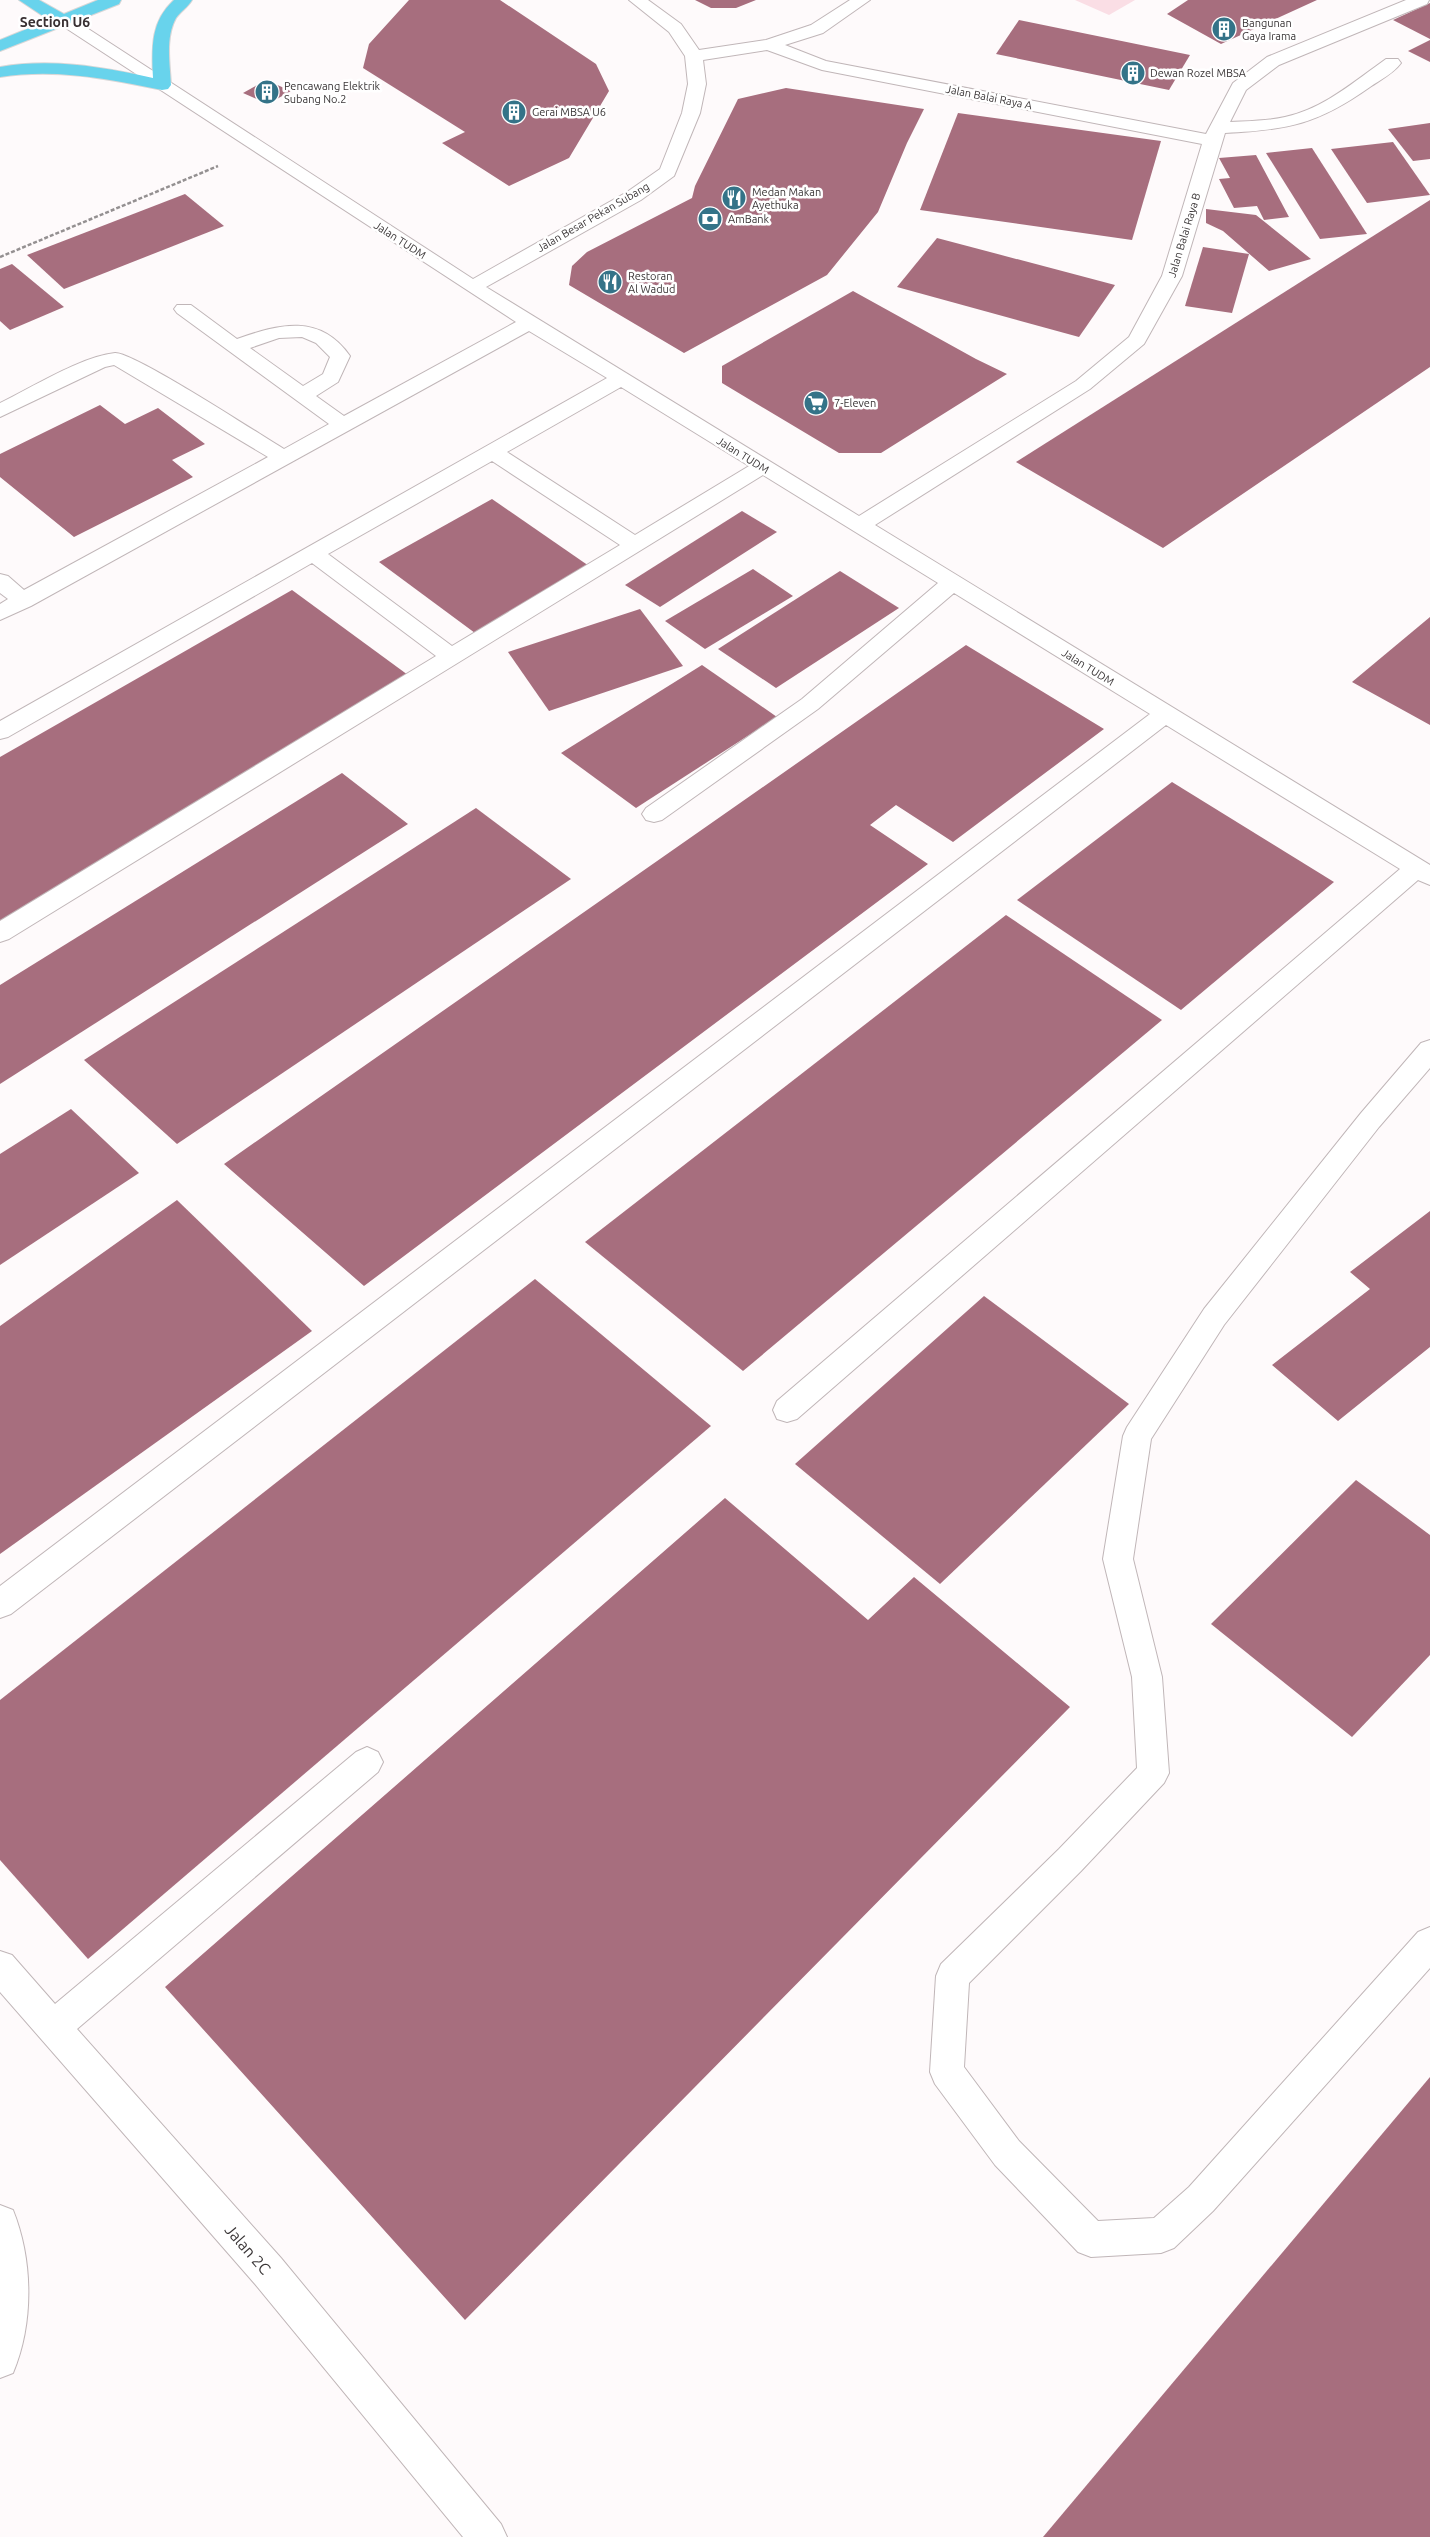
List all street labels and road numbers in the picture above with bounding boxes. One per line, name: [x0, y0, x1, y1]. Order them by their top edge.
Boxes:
street label: Jalan Balai Raya A: [945, 83, 1034, 111]
street label: Jalan Besar Pekan Subang: [535, 180, 651, 254]
street label: Jalan Balai Raya B: [1165, 191, 1203, 279]
street label: Jalan TUDM: [372, 219, 428, 261]
street label: Jalan TUDM: [715, 434, 771, 476]
street label: Jalan TUDM: [1060, 646, 1116, 688]
street label: Jalan 2C: [221, 2220, 275, 2278]

